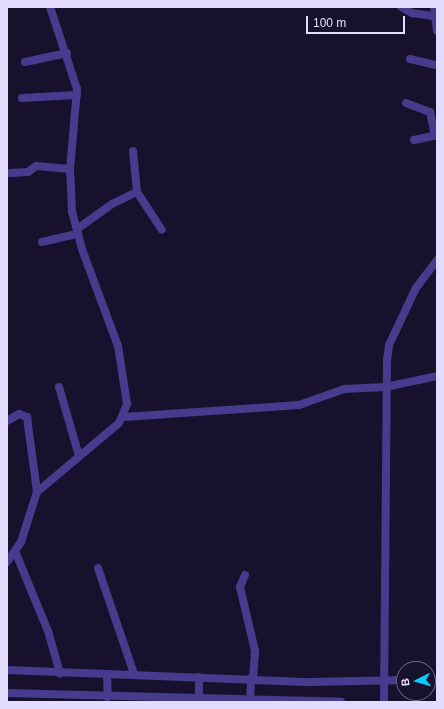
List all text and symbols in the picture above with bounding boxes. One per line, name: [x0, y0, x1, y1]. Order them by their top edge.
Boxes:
scale bar: [308, 8, 407, 34]
text: 100 m: [313, 16, 346, 30]
north arrow: [396, 661, 436, 701]
text: B: [399, 678, 411, 687]

